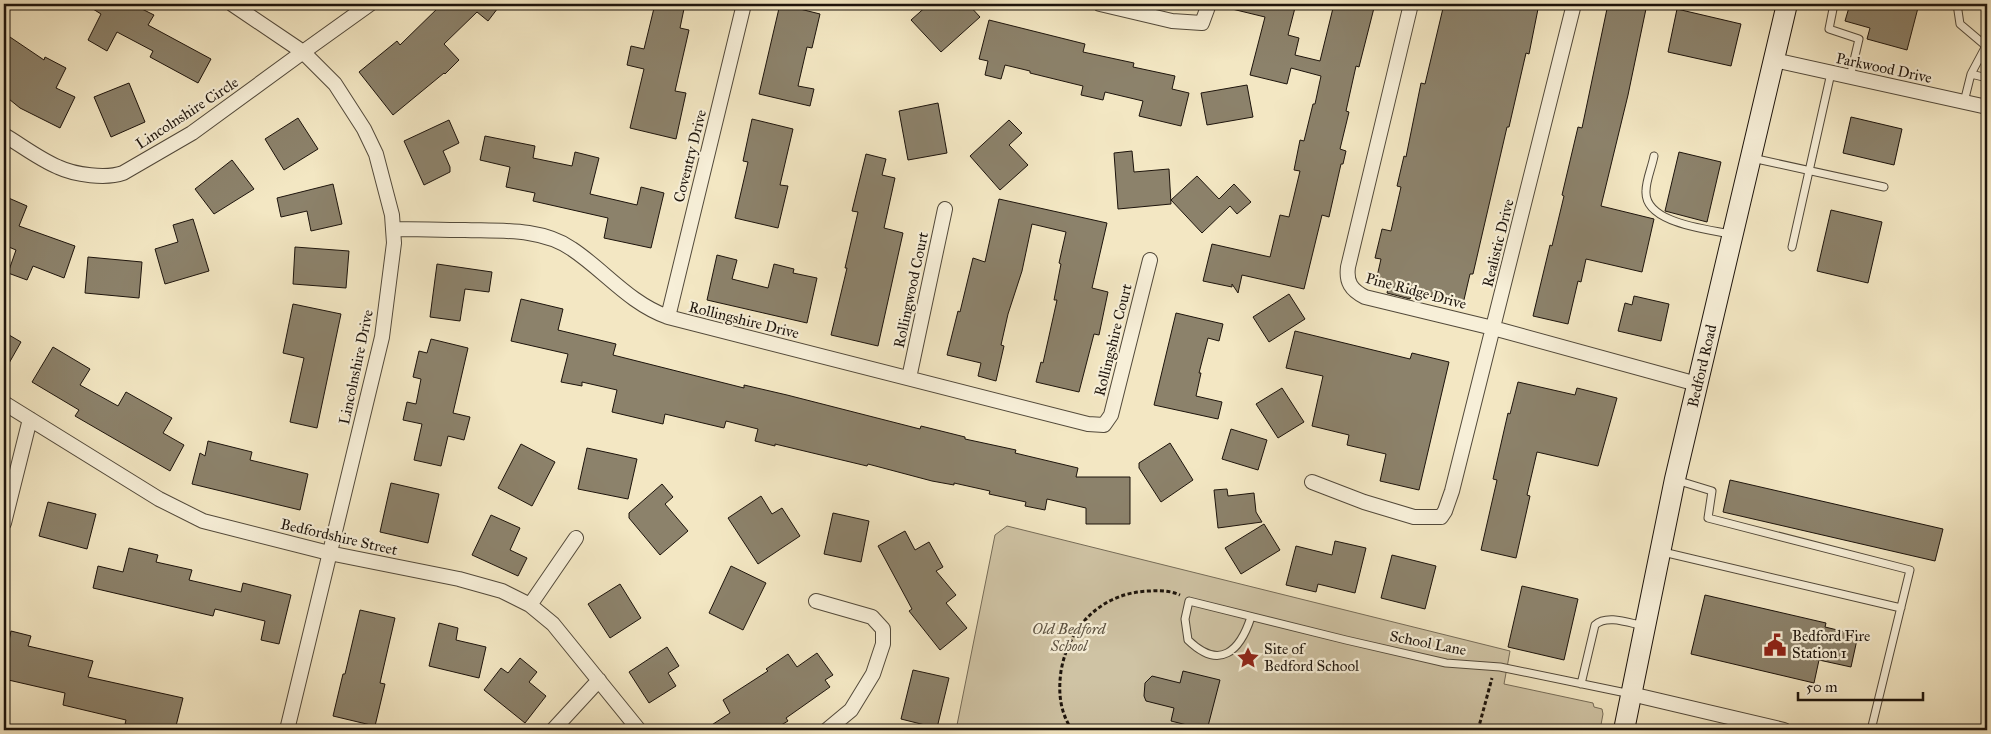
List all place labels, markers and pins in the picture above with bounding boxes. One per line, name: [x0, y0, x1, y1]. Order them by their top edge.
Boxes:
place label: Bedford Fire Station 1: [1792, 627, 1870, 662]
public building icon: Bedford Fire Station 1: [1762, 632, 1788, 658]
place label: Site of Bedford School: [1264, 640, 1360, 675]
place icon: Site of Bedford School: [1235, 645, 1261, 671]

